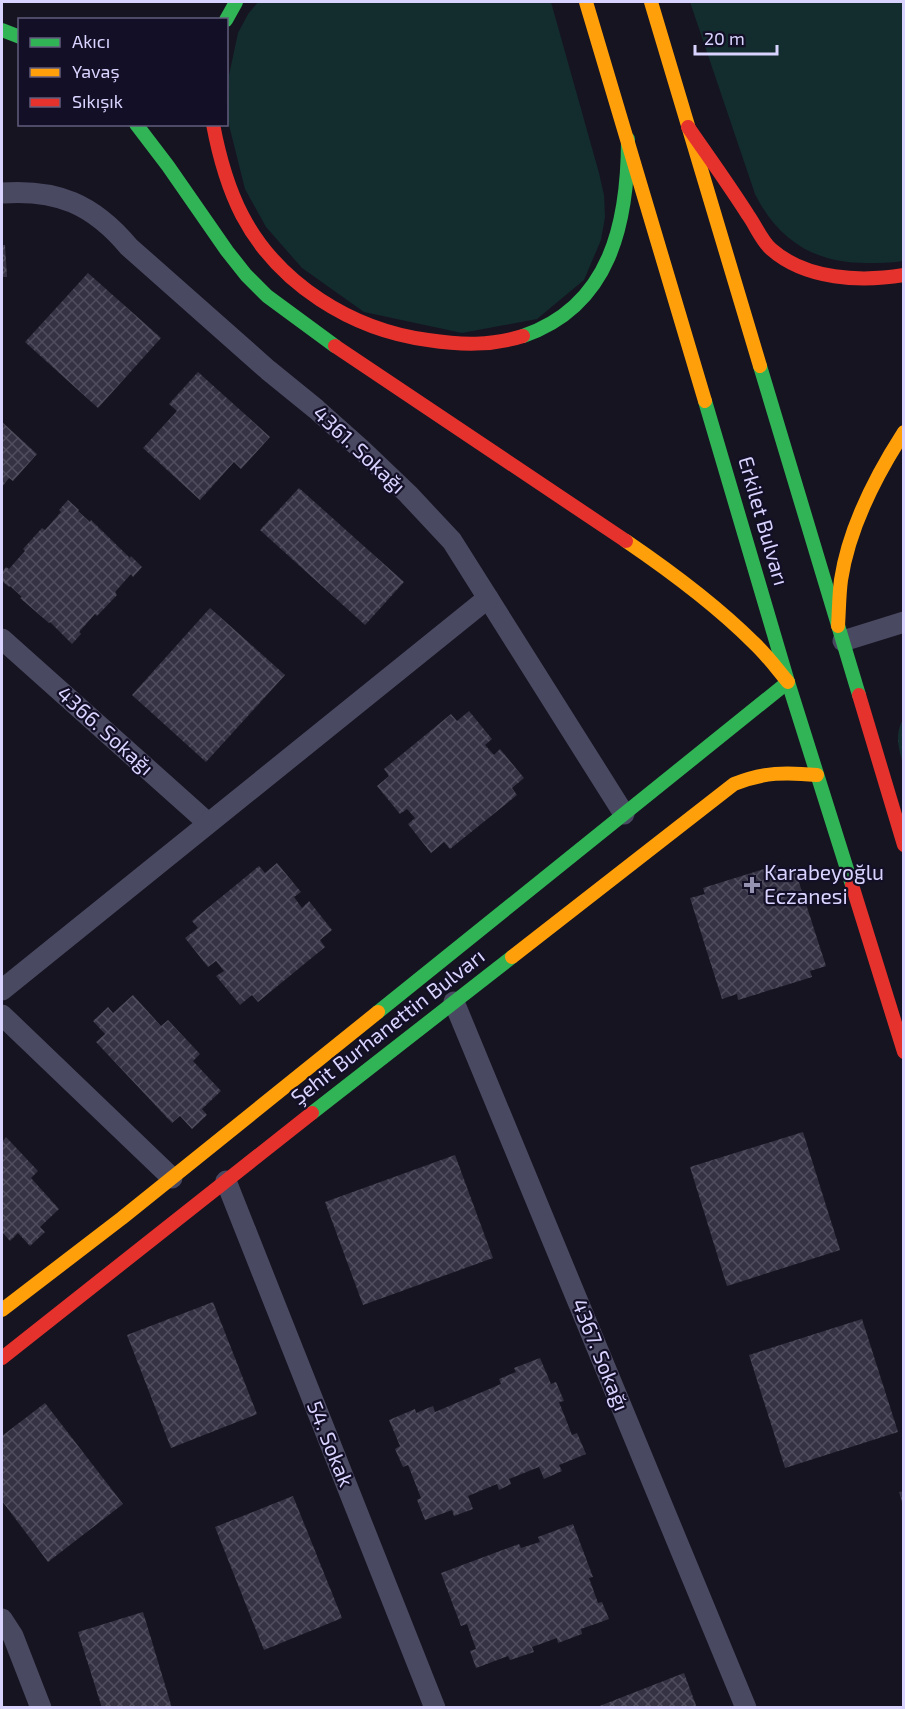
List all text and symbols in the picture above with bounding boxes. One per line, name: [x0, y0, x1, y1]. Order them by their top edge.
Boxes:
legend: [18, 18, 228, 126]
scale bar: [695, 18, 778, 56]
text: 20 m: [704, 27, 745, 49]
text: Akıcı: [72, 30, 110, 52]
text: Yavaş: [72, 60, 120, 83]
text: Sıkışık: [72, 90, 123, 113]
street label: 4361. Sokağı: [309, 400, 411, 498]
street label: Erkilet Bulvarı: [734, 453, 795, 588]
street label: 4366. Sokağı: [53, 680, 159, 780]
place label: Karabeyoğlu Eczanesi: [764, 859, 884, 908]
marker: Karabeyoğlu Eczanesi: [745, 878, 759, 892]
street label: Şehit Burhanettin Bulvarı: [285, 942, 490, 1111]
street label: 4367. Sokağı: [568, 1295, 635, 1414]
street label: 54. Sokak: [303, 1397, 360, 1490]

